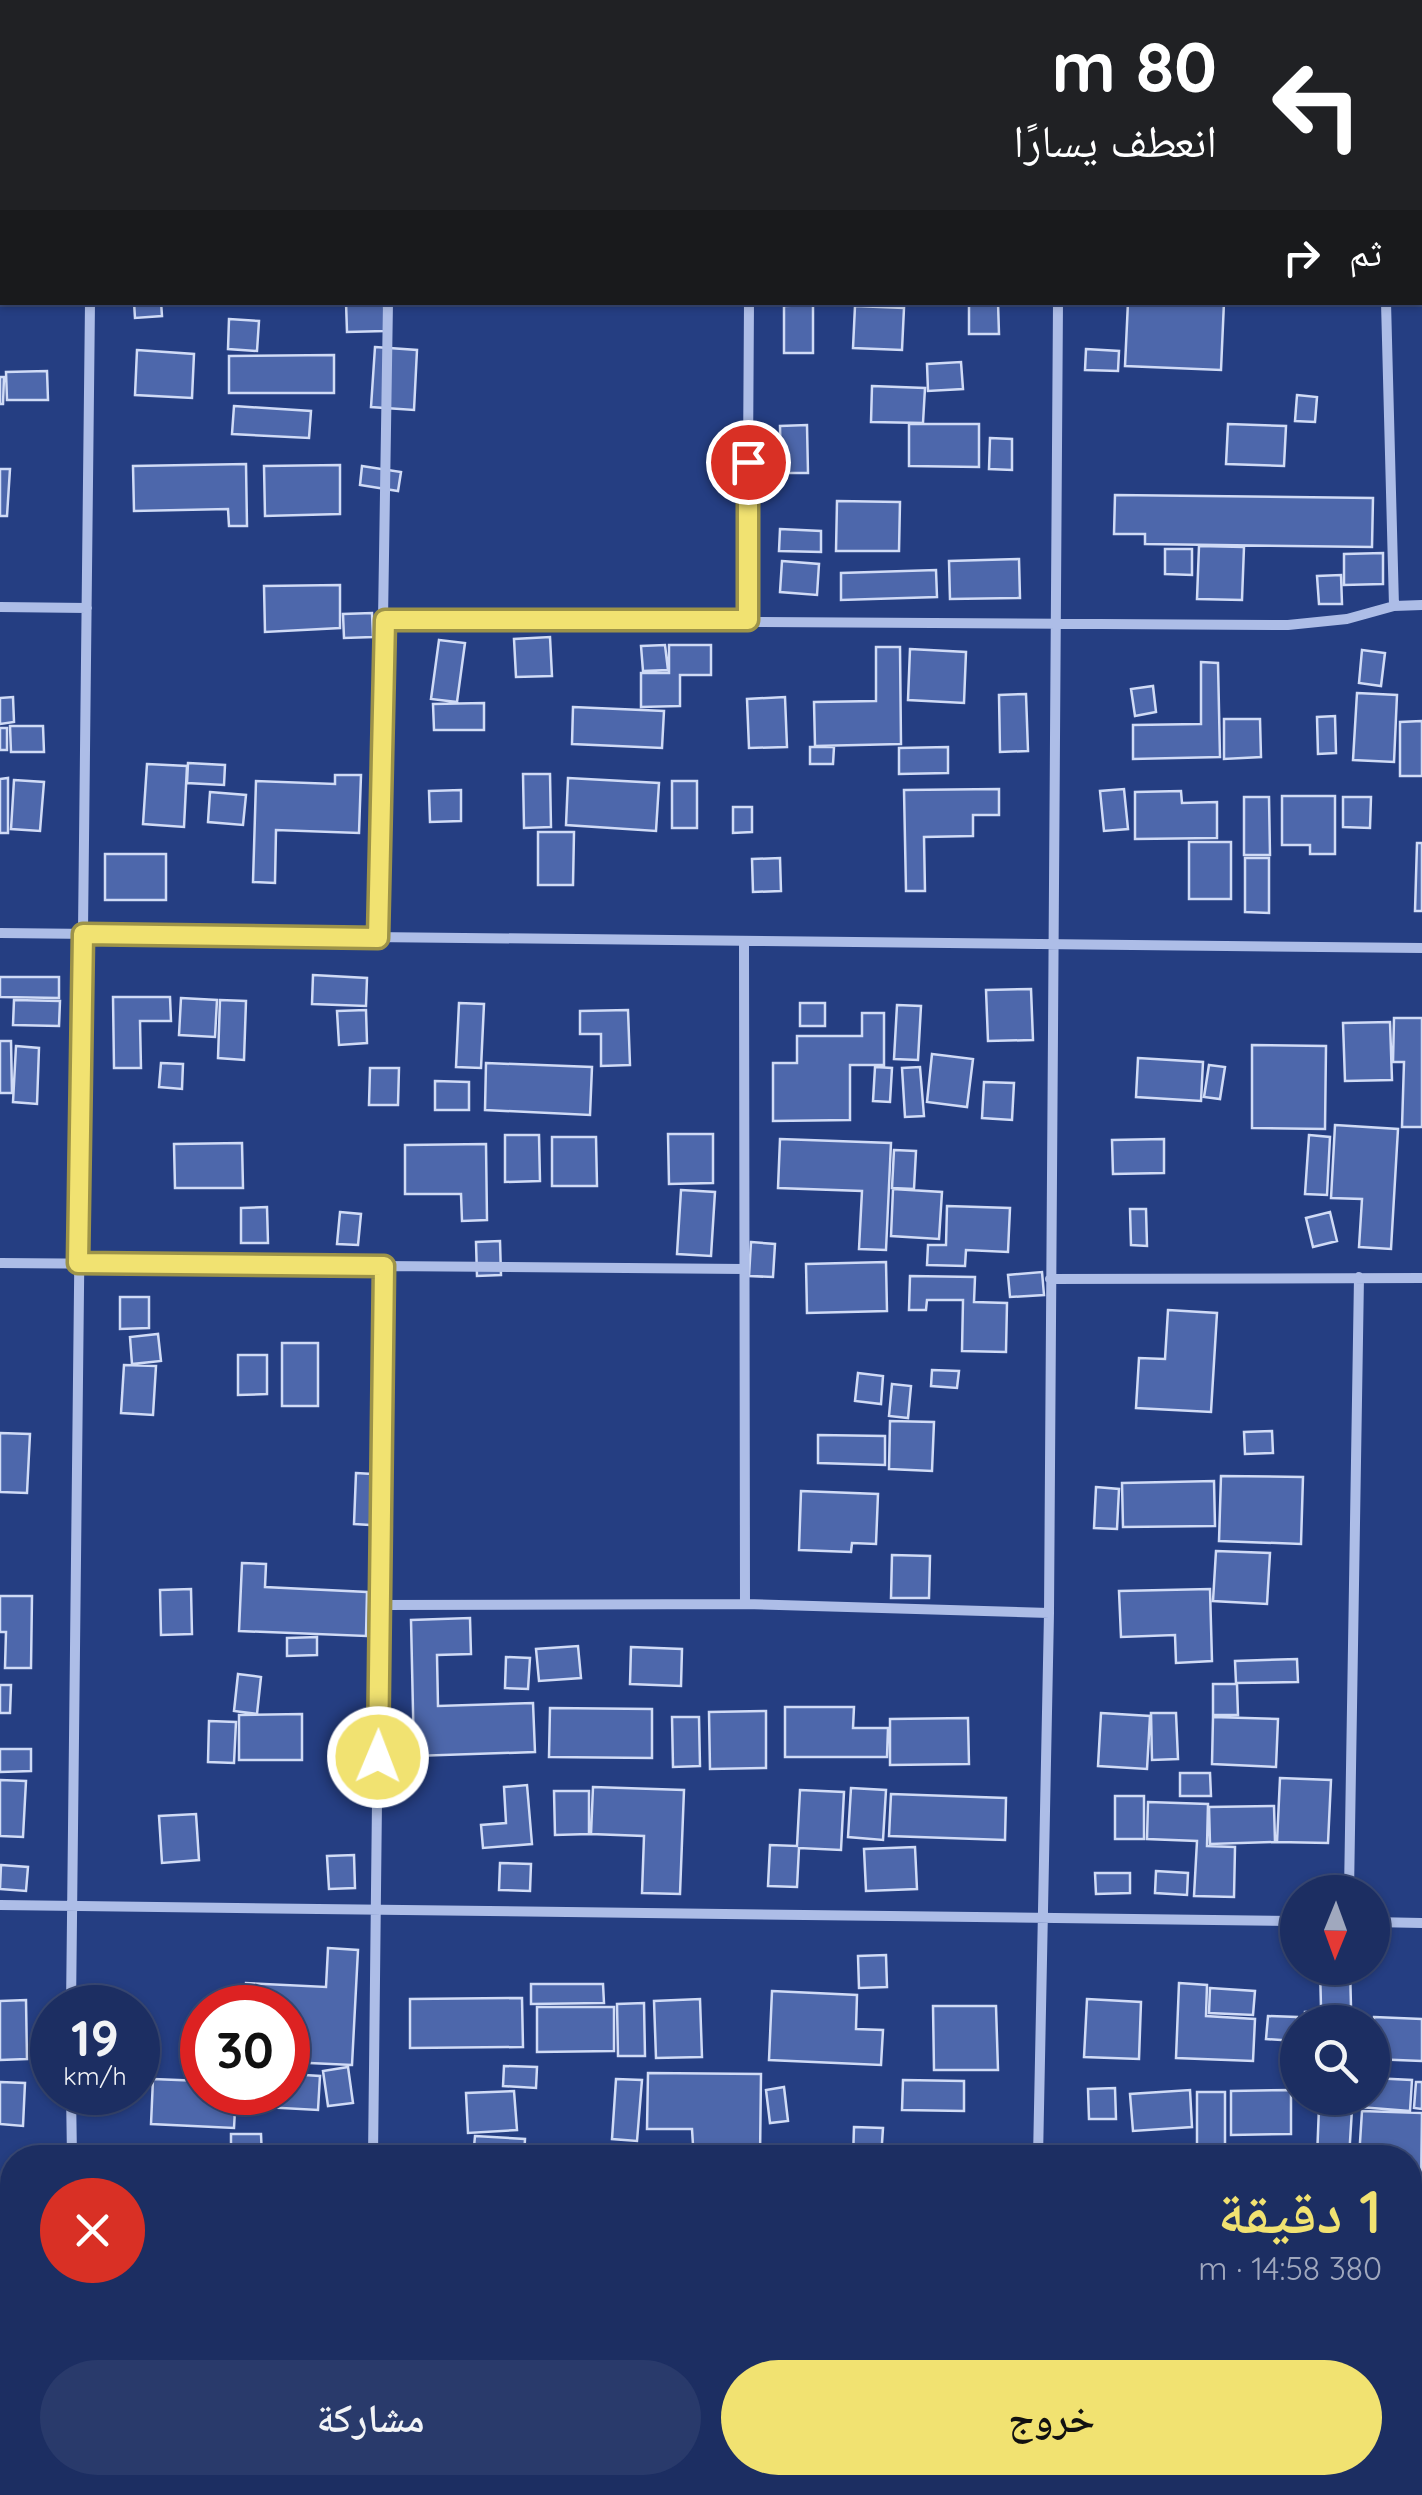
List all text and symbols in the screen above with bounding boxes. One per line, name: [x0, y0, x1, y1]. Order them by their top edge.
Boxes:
text: 80 m: [1052, 22, 1217, 110]
icon: left: [1252, 40, 1382, 170]
text: انعطف يسارًا: [1013, 112, 1217, 168]
text: ثم: [1349, 228, 1382, 276]
icon: right: [1274, 230, 1329, 285]
pin: [706, 420, 791, 505]
icon: arrive: [721, 435, 776, 490]
position arrow: [326, 1705, 430, 1809]
north arrow: [1280, 1875, 1390, 1985]
map controls: [1280, 1875, 1390, 2115]
speed limit sign: 30: [180, 1985, 310, 2115]
button: search: [1280, 2005, 1390, 2115]
text: 19: [71, 2006, 119, 2069]
text: km/h: [63, 2060, 127, 2091]
text: 1 دقيقة: [1218, 2173, 1382, 2248]
button: close: [40, 2178, 145, 2283]
text: 380 m · 14:58: [1198, 2248, 1382, 2288]
button: مشاركة: [40, 2360, 701, 2475]
button: خروج: [721, 2360, 1382, 2475]

